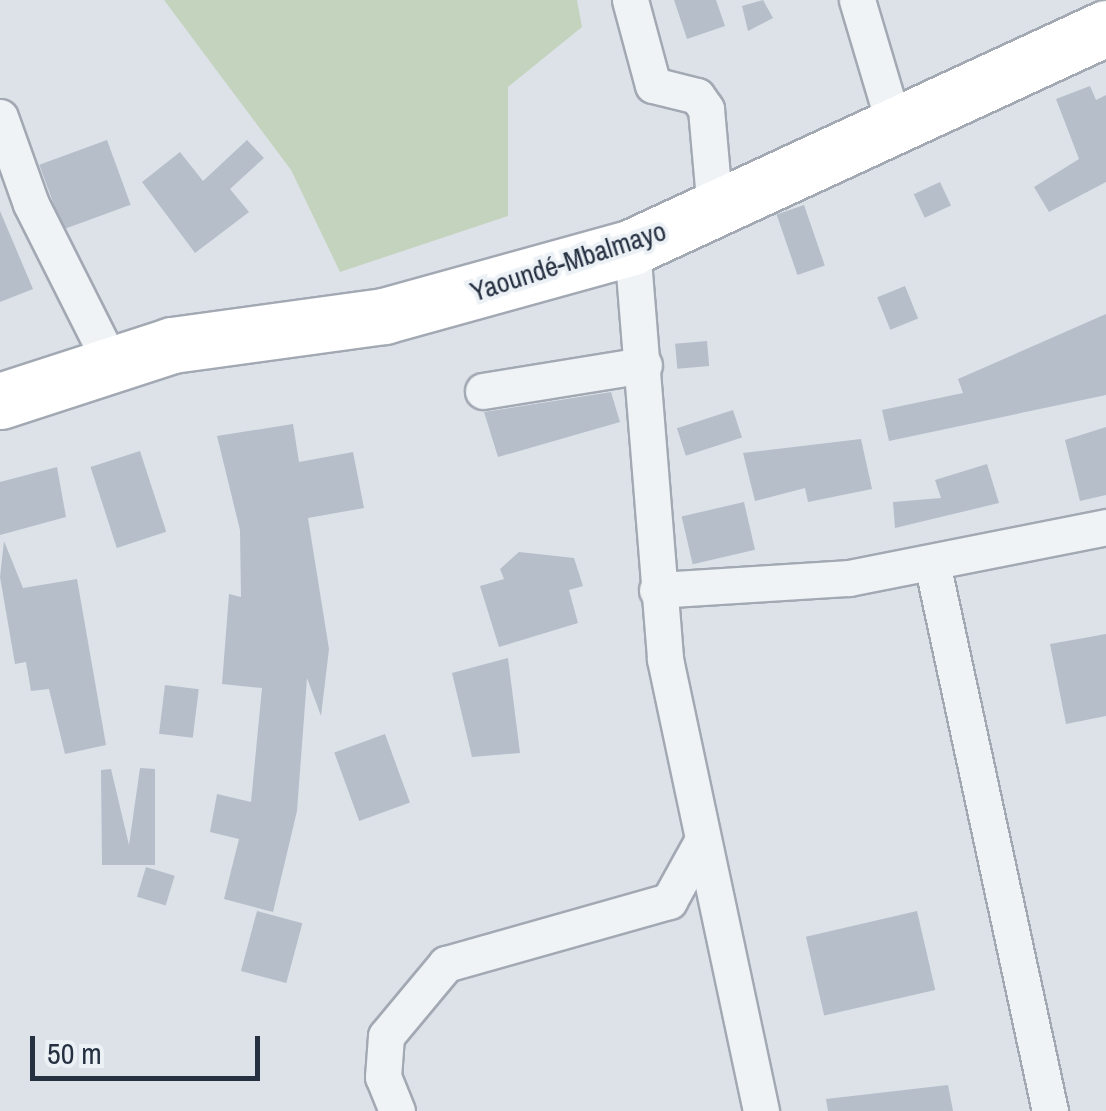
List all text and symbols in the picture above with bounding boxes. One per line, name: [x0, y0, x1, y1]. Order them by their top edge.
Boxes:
street label: Yaoundé-Mbalmayo: [466, 214, 670, 308]
scale bar: [35, 1016, 265, 1078]
text: 50 m: [47, 1033, 102, 1073]

